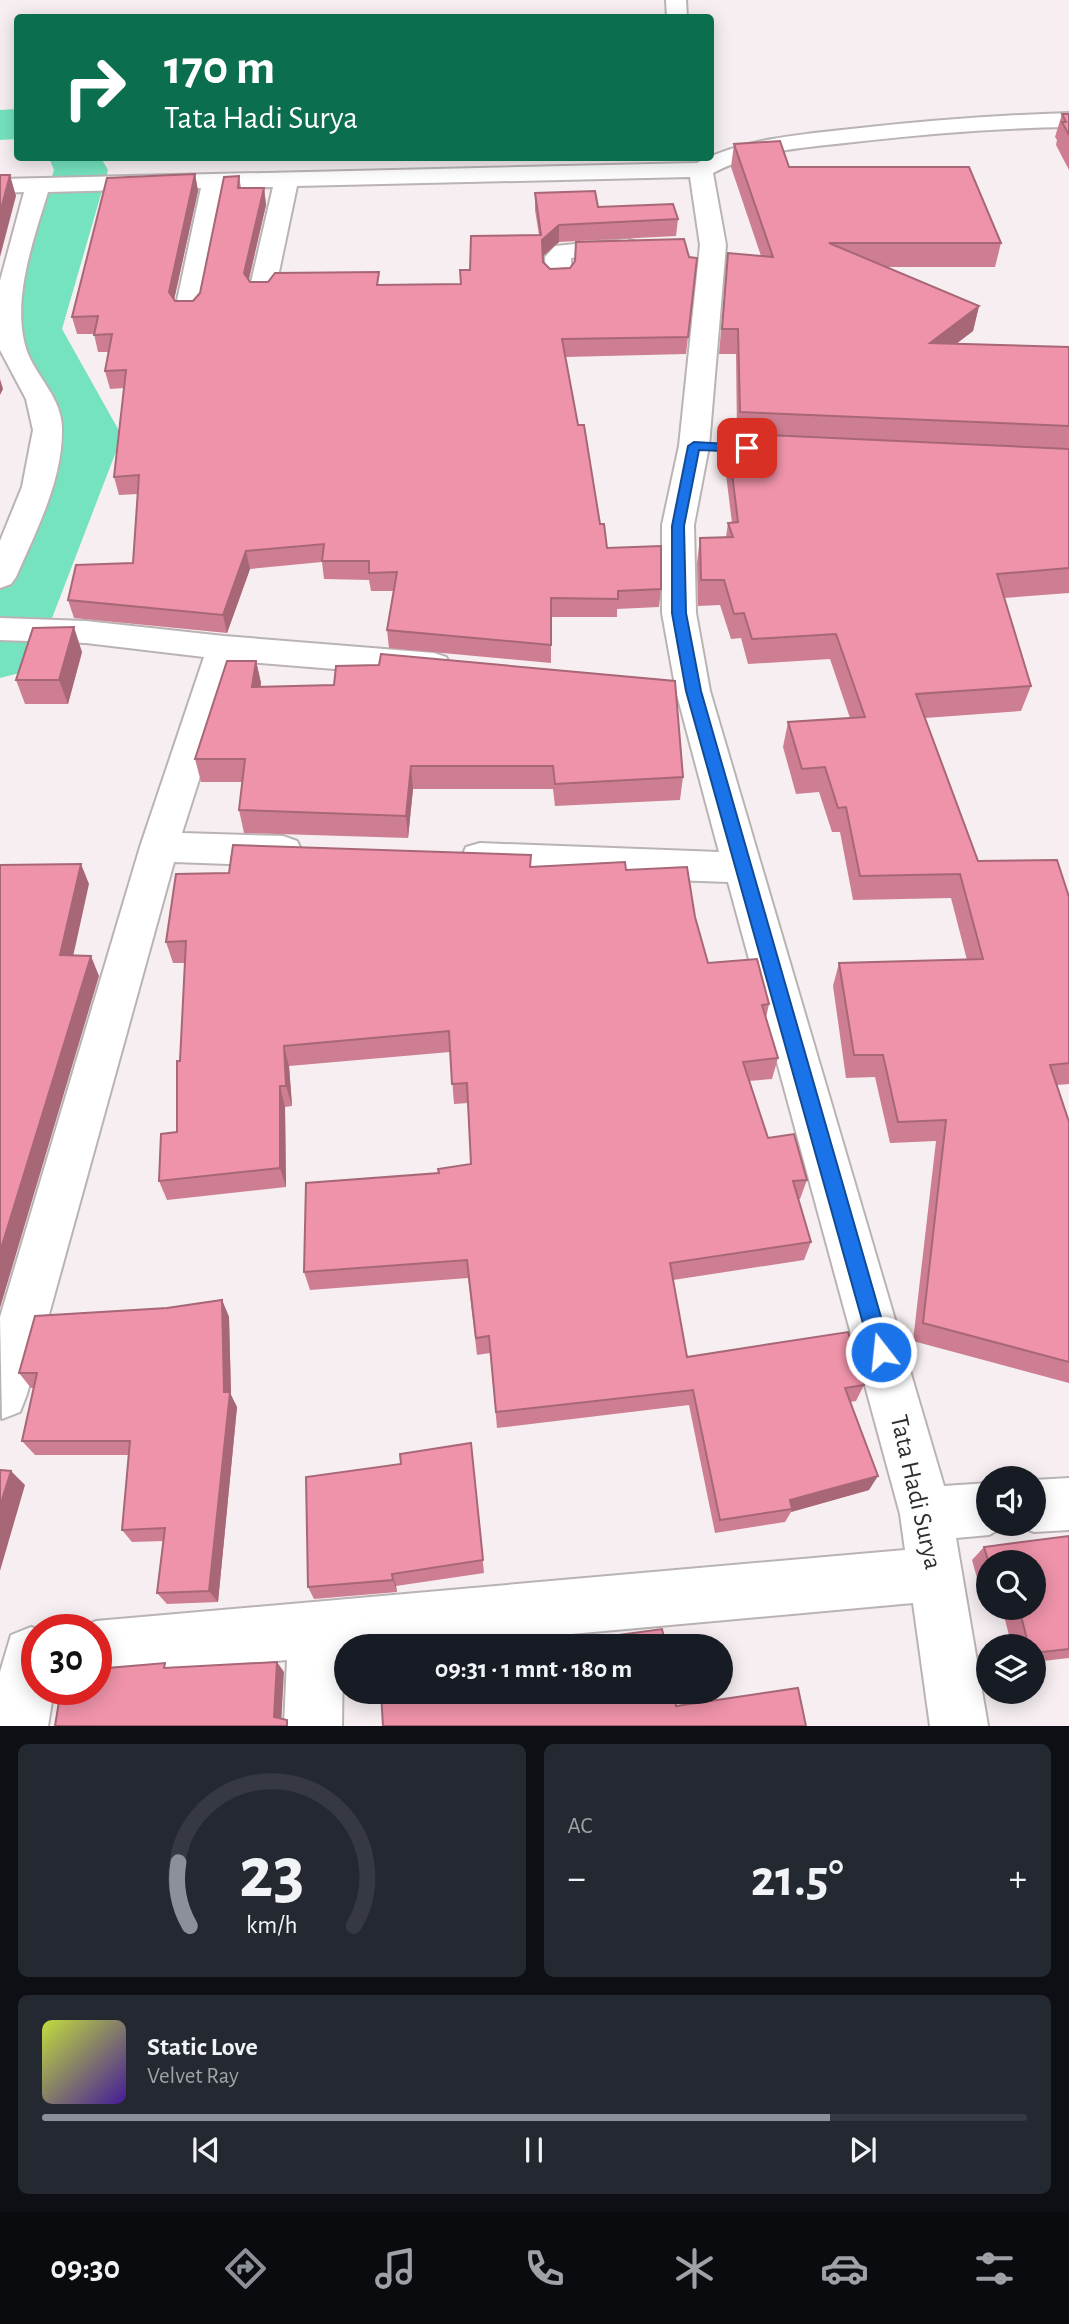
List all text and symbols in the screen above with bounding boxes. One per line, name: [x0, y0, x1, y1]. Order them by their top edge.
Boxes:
icon: right: [49, 42, 140, 133]
text: 170 m: [164, 44, 275, 93]
text: Tata Hadi Surya: [164, 102, 358, 134]
pin: [717, 418, 777, 478]
icon: arrive: [728, 429, 766, 467]
position arrow: [844, 1315, 918, 1389]
street label: Tata Hadi Surya: [886, 1412, 946, 1572]
map controls: [976, 1466, 1046, 1704]
button: sound: [976, 1466, 1046, 1536]
button: search: [976, 1550, 1046, 1620]
speed limit sign: 30: [21, 1614, 112, 1705]
button: layers: [976, 1634, 1046, 1704]
text: 09:31 · 1 mnt · 180 m: [435, 1656, 632, 1682]
text: AC: [568, 1815, 592, 1838]
text: 23: [239, 1839, 305, 1912]
text: 21.5°: [751, 1853, 844, 1905]
text: −: [568, 1860, 586, 1898]
text: +: [1009, 1860, 1027, 1898]
text: km/h: [246, 1913, 298, 1938]
text: Static Love: [147, 2034, 258, 2060]
text: Velvet Ray: [147, 2065, 239, 2088]
icon: previous: [187, 2131, 225, 2169]
icon: pause: [515, 2131, 553, 2169]
icon: next: [844, 2131, 882, 2169]
icon: directions: [221, 2244, 270, 2293]
icon: music: [371, 2244, 420, 2293]
icon: phone: [520, 2244, 569, 2293]
icon: climate: [670, 2244, 719, 2293]
icon: car: [820, 2244, 869, 2293]
icon: filters: [970, 2244, 1019, 2293]
text: 09:30: [50, 2252, 120, 2284]

